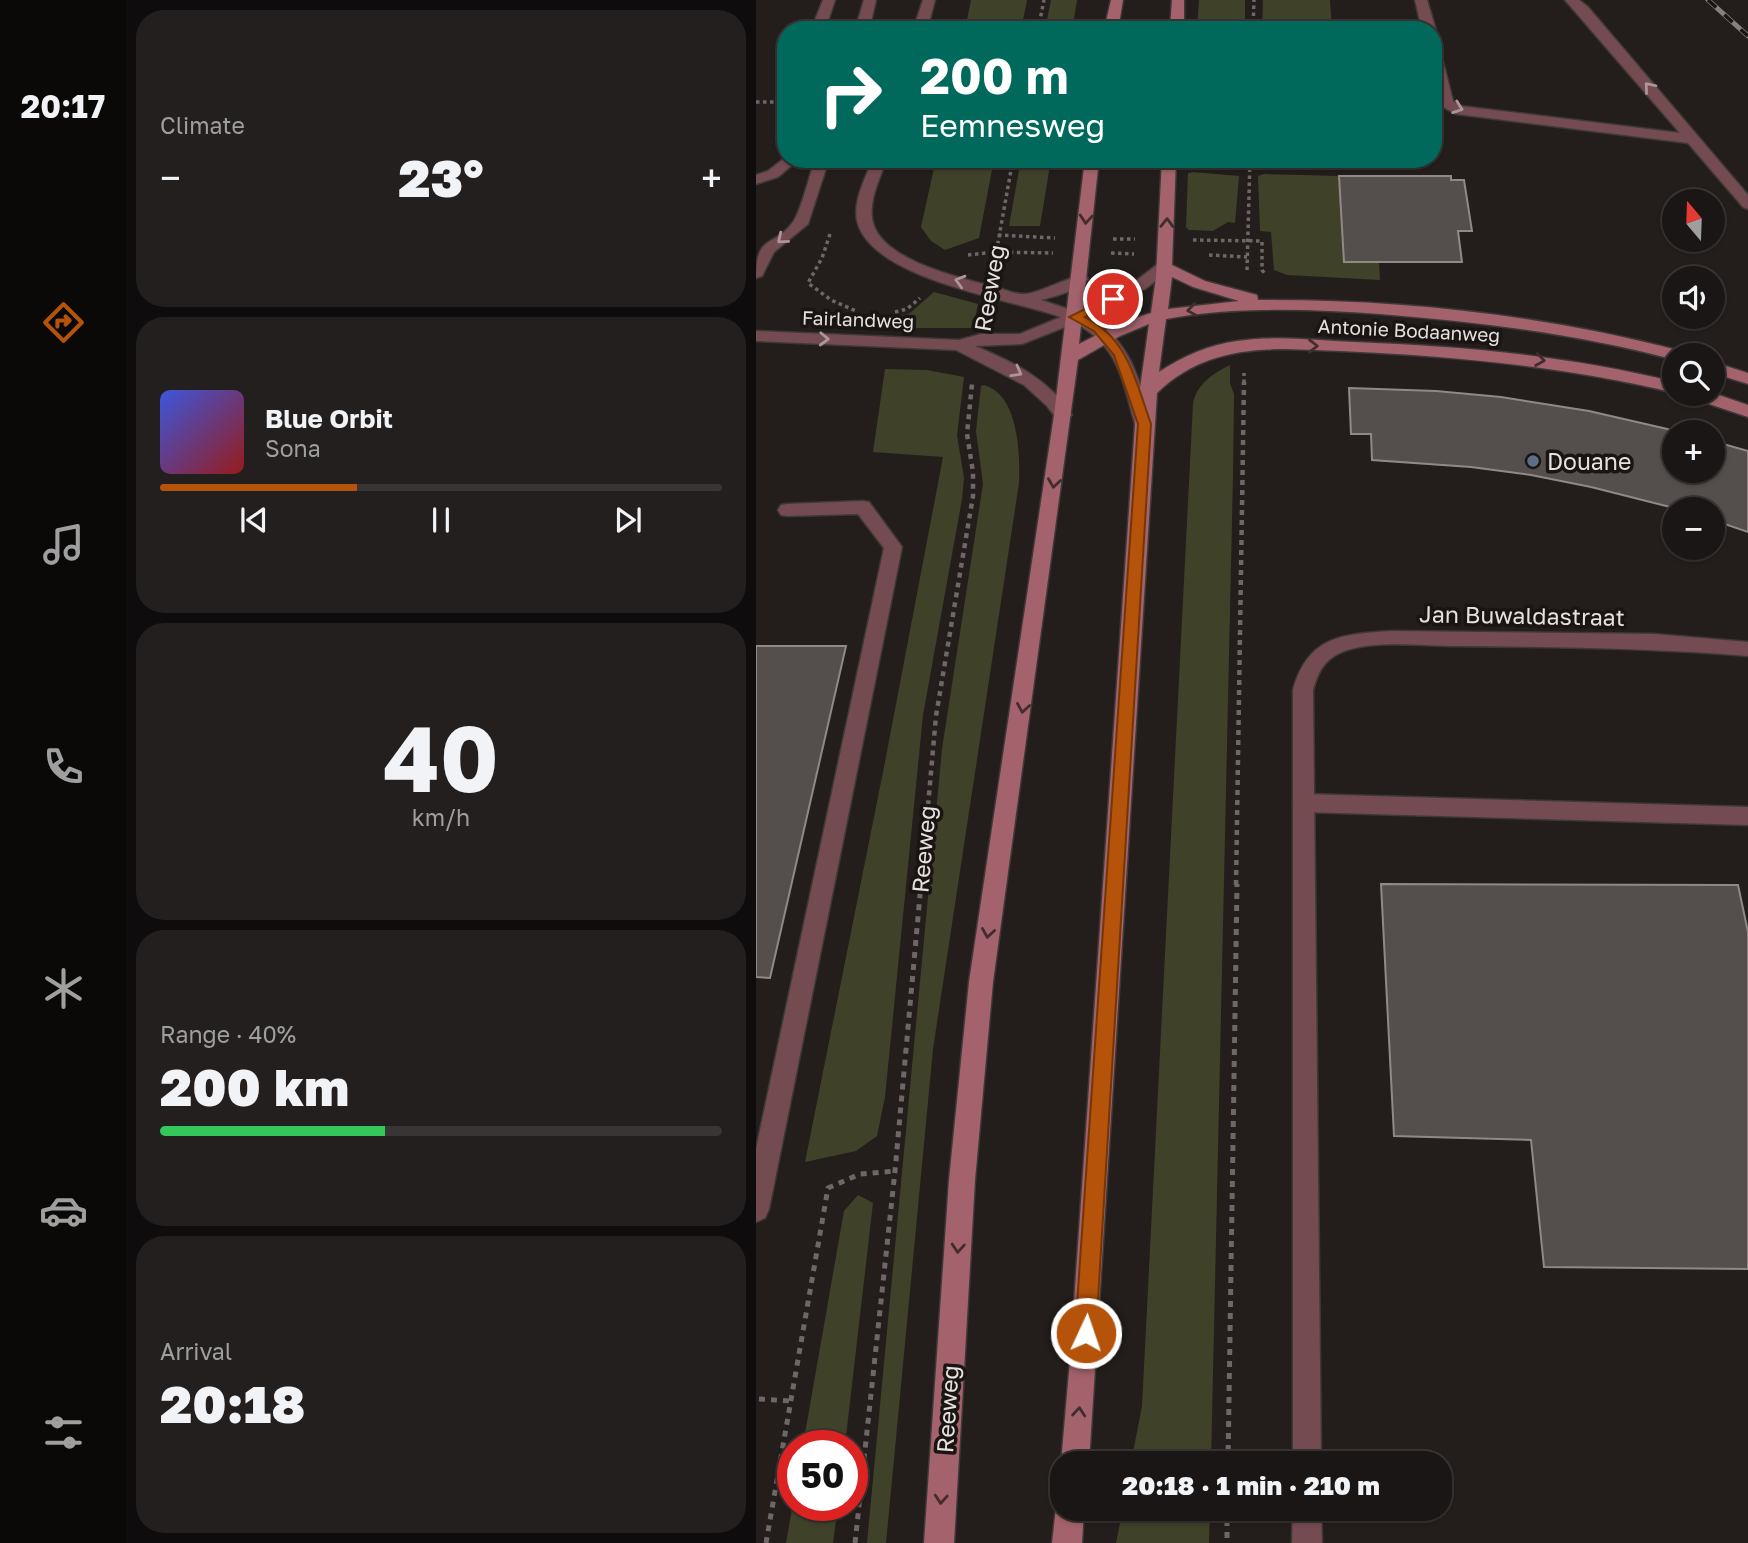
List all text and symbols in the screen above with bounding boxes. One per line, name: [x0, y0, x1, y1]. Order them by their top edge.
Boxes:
text: 200 m: [920, 46, 1069, 105]
icon: right: [805, 49, 896, 140]
one-way arrow: [1645, 83, 1657, 96]
text: 20:17: [21, 87, 105, 125]
one-way arrow: [1451, 100, 1464, 114]
text: Eemnesweg: [920, 106, 1105, 144]
text: Climate: [160, 111, 245, 139]
text: 23°: [398, 146, 484, 208]
text: −: [160, 155, 181, 200]
text: +: [701, 155, 722, 200]
north arrow: [1662, 189, 1726, 252]
map controls: [1662, 189, 1725, 560]
one-way arrow: [1079, 214, 1094, 225]
one-way arrow: [1160, 217, 1175, 228]
one-way arrow: [777, 231, 790, 243]
street label: Reeweg: [968, 242, 1010, 334]
button: sound: [1662, 266, 1725, 329]
pin: [1083, 269, 1143, 329]
one-way arrow: [954, 275, 966, 290]
icon: arrive: [1094, 280, 1132, 318]
icon: directions: [39, 298, 88, 347]
one-way arrow: [1186, 302, 1198, 317]
street label: Fairlandweg: [802, 306, 914, 332]
street label: Antonie Bodaanweg: [1317, 314, 1501, 346]
one-way arrow: [819, 331, 830, 346]
one-way arrow: [1308, 338, 1319, 354]
button: search: [1662, 343, 1725, 406]
one-way arrow: [1534, 353, 1546, 368]
one-way arrow: [1010, 364, 1022, 378]
text: Blue Orbit: [265, 403, 393, 434]
button: +: [1662, 420, 1725, 483]
text: Sona: [265, 434, 321, 462]
place label: Douane: [1547, 447, 1631, 475]
marker: Douane: [1525, 453, 1541, 469]
one-way arrow: [1047, 477, 1062, 489]
button: −: [1662, 497, 1725, 560]
icon: previous: [235, 501, 273, 539]
icon: pause: [422, 501, 460, 539]
icon: next: [609, 501, 647, 539]
icon: music: [39, 520, 88, 569]
street label: Jan Buwaldastraat: [1419, 599, 1625, 631]
one-way arrow: [1015, 702, 1030, 714]
text: 40: [383, 703, 499, 812]
icon: phone: [39, 742, 88, 791]
text: km/h: [412, 803, 470, 831]
street label: Reeweg: [905, 804, 941, 894]
one-way arrow: [981, 927, 996, 939]
icon: climate: [39, 964, 88, 1013]
text: Range · 40%: [160, 1020, 296, 1048]
text: 200 km: [160, 1055, 349, 1117]
icon: car: [39, 1186, 88, 1235]
one-way arrow: [950, 1243, 965, 1254]
position arrow: [1049, 1296, 1123, 1370]
text: Arrival: [160, 1337, 232, 1365]
street label: Reeweg: [930, 1364, 964, 1454]
text: 20:18: [160, 1372, 305, 1434]
one-way arrow: [1072, 1406, 1087, 1417]
icon: filters: [39, 1408, 88, 1457]
speed limit sign: 50: [777, 1430, 868, 1521]
text: 20:18 · 1 min · 210 m: [1122, 1470, 1380, 1501]
one-way arrow: [934, 1494, 949, 1505]

